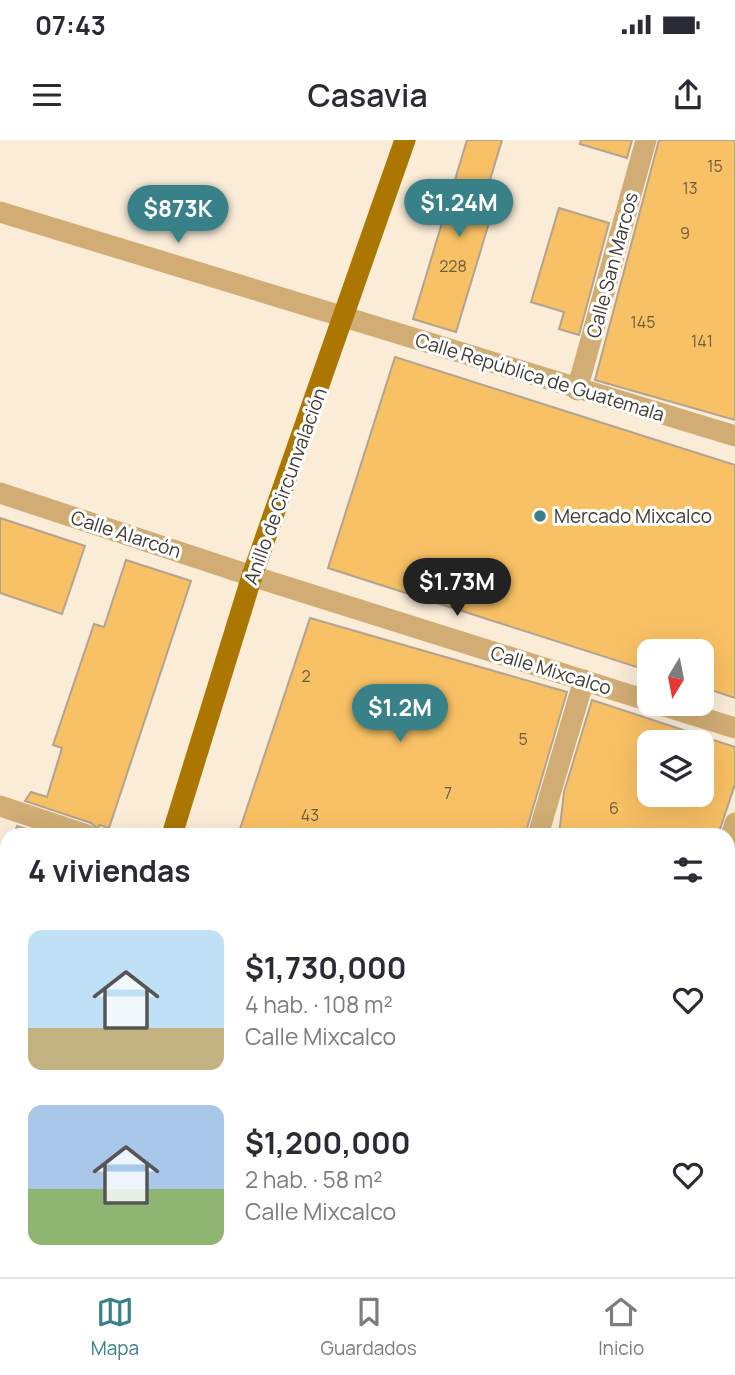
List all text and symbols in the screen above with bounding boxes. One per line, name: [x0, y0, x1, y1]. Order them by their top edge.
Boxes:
text: 07:43: [35, 7, 106, 43]
text: Casavia: [307, 73, 428, 117]
icon: menu: [28, 76, 66, 114]
icon: share: [669, 76, 707, 114]
house number: 15: [707, 155, 723, 177]
house number: 13: [682, 177, 698, 199]
pin: $1.24M: [402, 180, 516, 239]
pin: $873K: [129, 186, 227, 245]
text: $1.24M: [420, 186, 498, 218]
street label: Calle San Marcos: [580, 189, 644, 341]
text: $873K: [143, 192, 213, 224]
house number: 9: [680, 222, 690, 244]
house number: 228: [439, 255, 467, 277]
house number: 145: [631, 311, 655, 333]
street label: Calle República de Guatemala: [412, 327, 668, 427]
house number: 141: [691, 330, 713, 352]
street label: Anillo de Circunvalación: [237, 384, 333, 588]
place label: Mercado Mixcalco: [554, 503, 712, 529]
street label: Calle Alarcón: [68, 504, 184, 564]
marker: Mercado Mixcalco: [532, 508, 548, 524]
pin: $1.73M: [400, 559, 514, 618]
text: $1.73M: [419, 565, 495, 597]
street label: Calle Mixcalco: [487, 639, 615, 701]
north arrow: [637, 639, 714, 716]
map controls: [637, 639, 714, 807]
house number: 2: [301, 665, 311, 687]
pin: $1.2M: [351, 684, 449, 744]
text: $1.2M: [368, 691, 432, 723]
house number: 5: [518, 728, 528, 750]
button: layers: [637, 730, 714, 807]
house number: 7: [444, 782, 452, 804]
house number: 6: [609, 797, 619, 819]
house number: 43: [301, 804, 319, 826]
text: 4 viviendas: [28, 850, 190, 891]
icon: filters: [669, 851, 707, 889]
text: $1,730,000: [245, 947, 406, 988]
icon: home: [84, 958, 168, 1042]
icon: heart: [669, 981, 707, 1019]
text: 4 hab. · 108 m²: [245, 988, 393, 1020]
text: Calle Mixcalco: [245, 1020, 396, 1052]
text: $1,200,000: [245, 1122, 411, 1163]
icon: home: [84, 1133, 168, 1217]
icon: heart: [669, 1156, 707, 1194]
text: 2 hab. · 58 m²: [245, 1163, 382, 1195]
text: Calle Mixcalco: [245, 1195, 396, 1227]
tab: Mapa: [91, 1293, 139, 1361]
tab: Guardados: [321, 1293, 417, 1361]
tab: Inicio: [598, 1293, 644, 1361]

